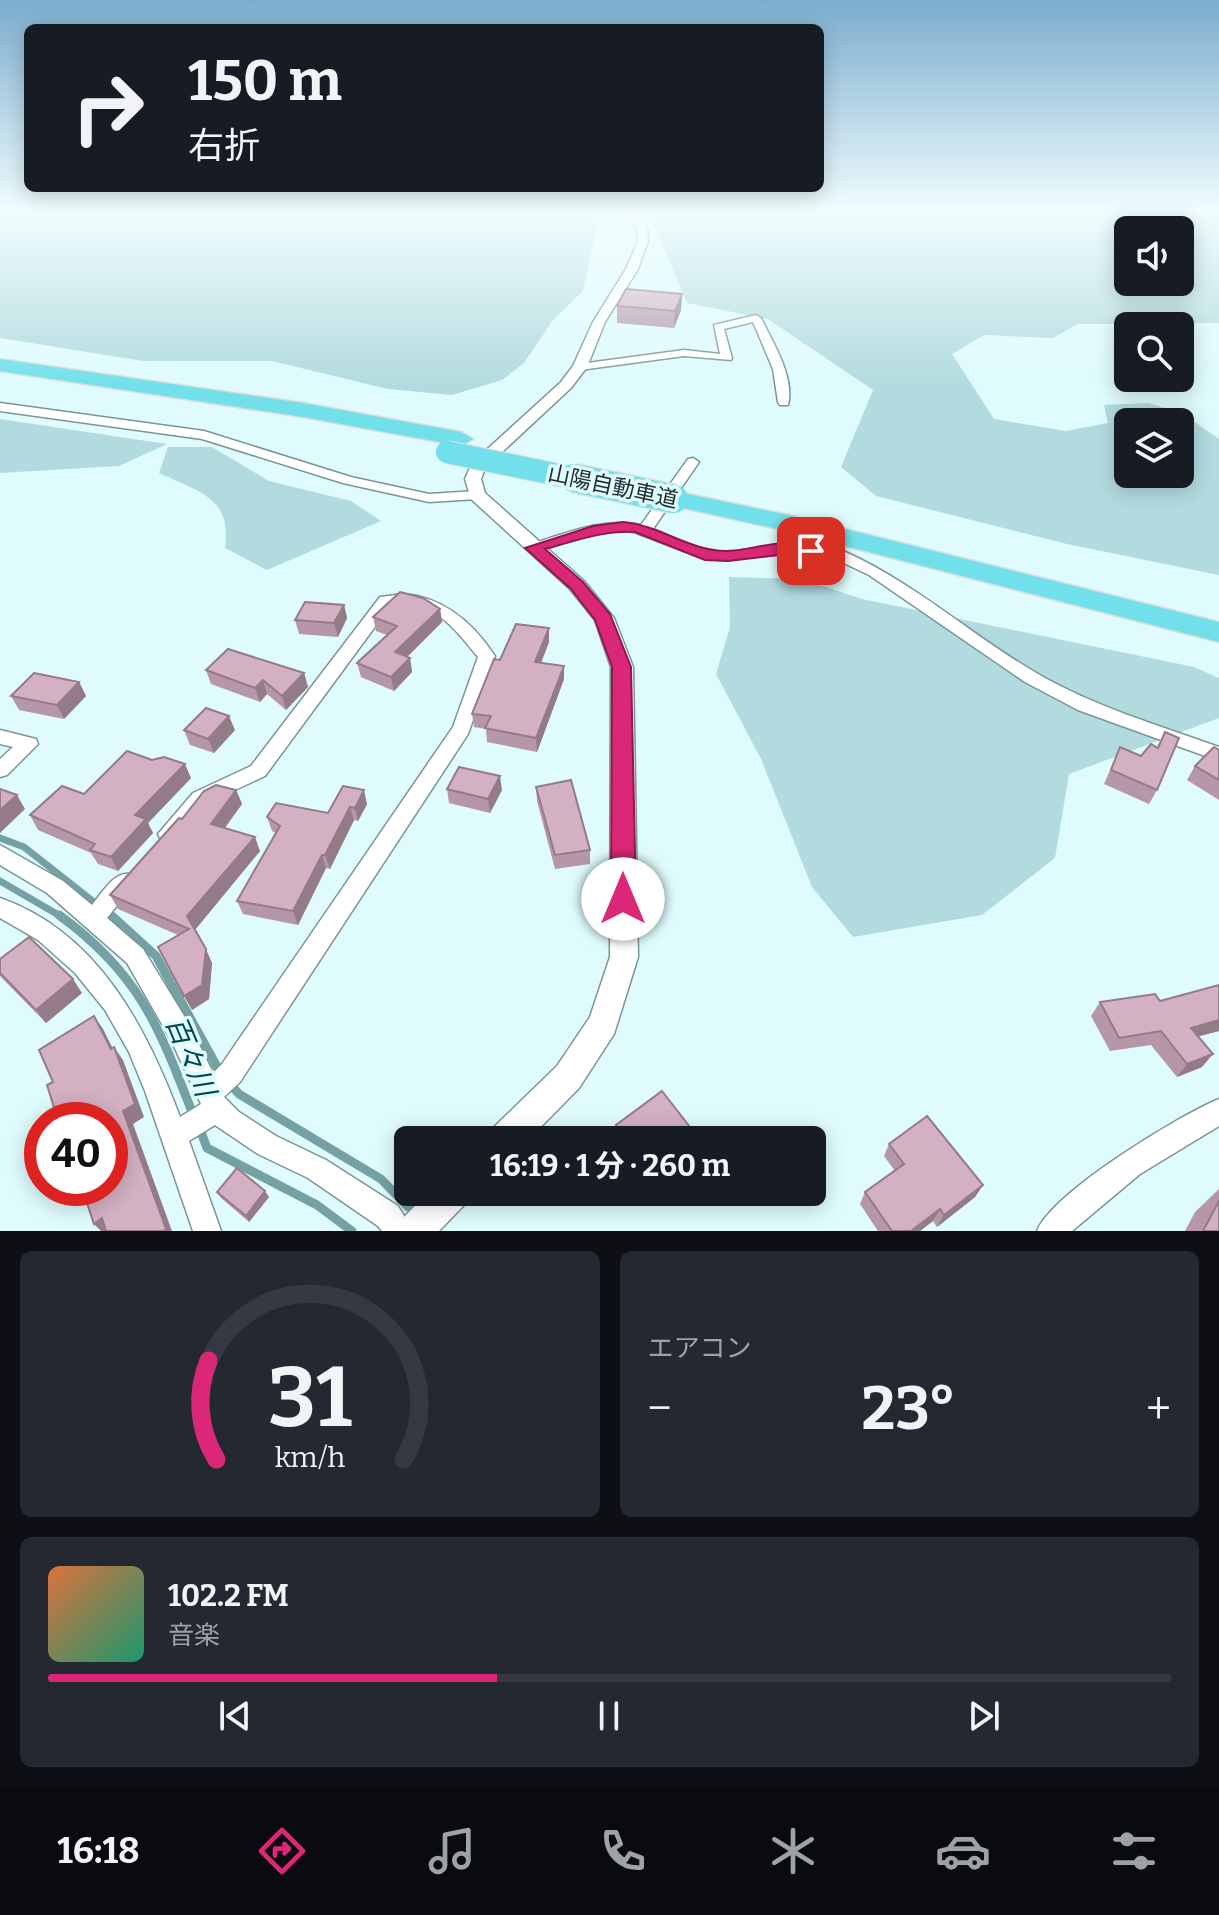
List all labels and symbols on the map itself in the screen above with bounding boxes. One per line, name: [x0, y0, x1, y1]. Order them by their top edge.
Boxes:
street label: 山陽自動車道: [546, 460, 680, 513]
pin: [777, 517, 845, 585]
position arrow: [581, 857, 665, 941]
water label: 百々川: [159, 1011, 223, 1104]
speed limit sign: 40: [24, 1102, 128, 1206]

